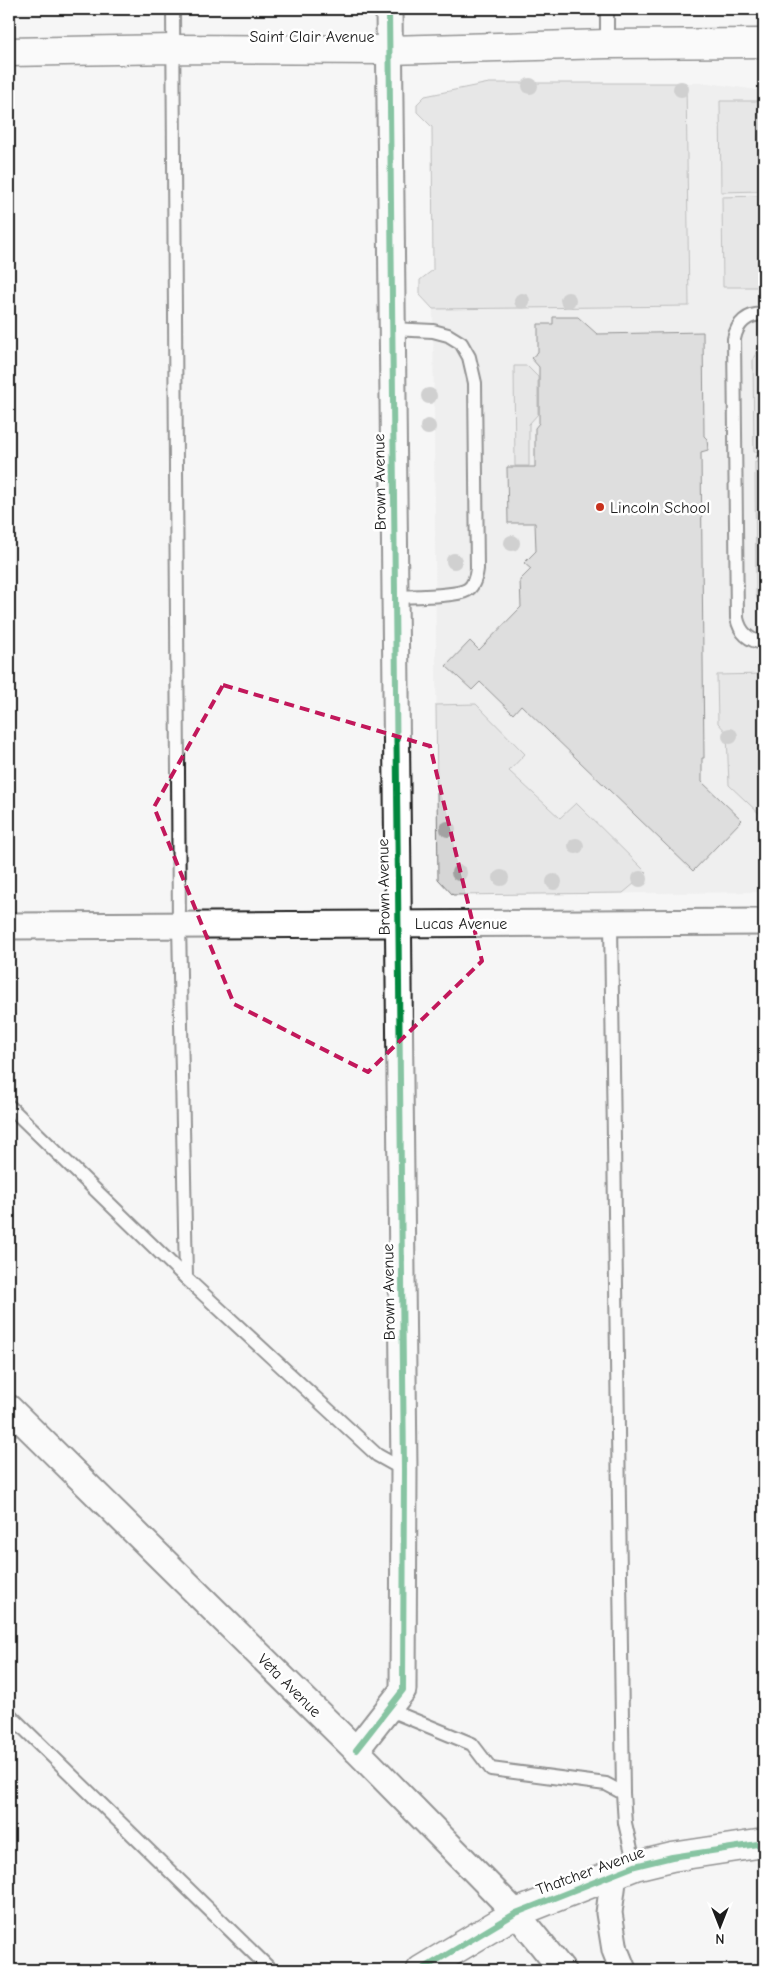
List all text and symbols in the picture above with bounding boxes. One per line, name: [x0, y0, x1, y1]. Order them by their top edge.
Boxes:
street label: Saint Clair Avenue: [249, 28, 375, 46]
street label: Brown Avenue: [370, 433, 390, 531]
place label: Lincoln School: [610, 499, 710, 517]
marker: Lincoln School: [594, 501, 606, 513]
street label: Brown Avenue: [374, 838, 394, 936]
street label: Lucas Avenue: [415, 915, 507, 933]
street label: Brown Avenue: [379, 1243, 399, 1341]
street label: Veta Avenue: [254, 1650, 325, 1721]
street label: Thatcher Avenue: [534, 1843, 647, 1899]
north arrow: [696, 1902, 746, 1952]
text: N: [715, 1930, 725, 1947]

